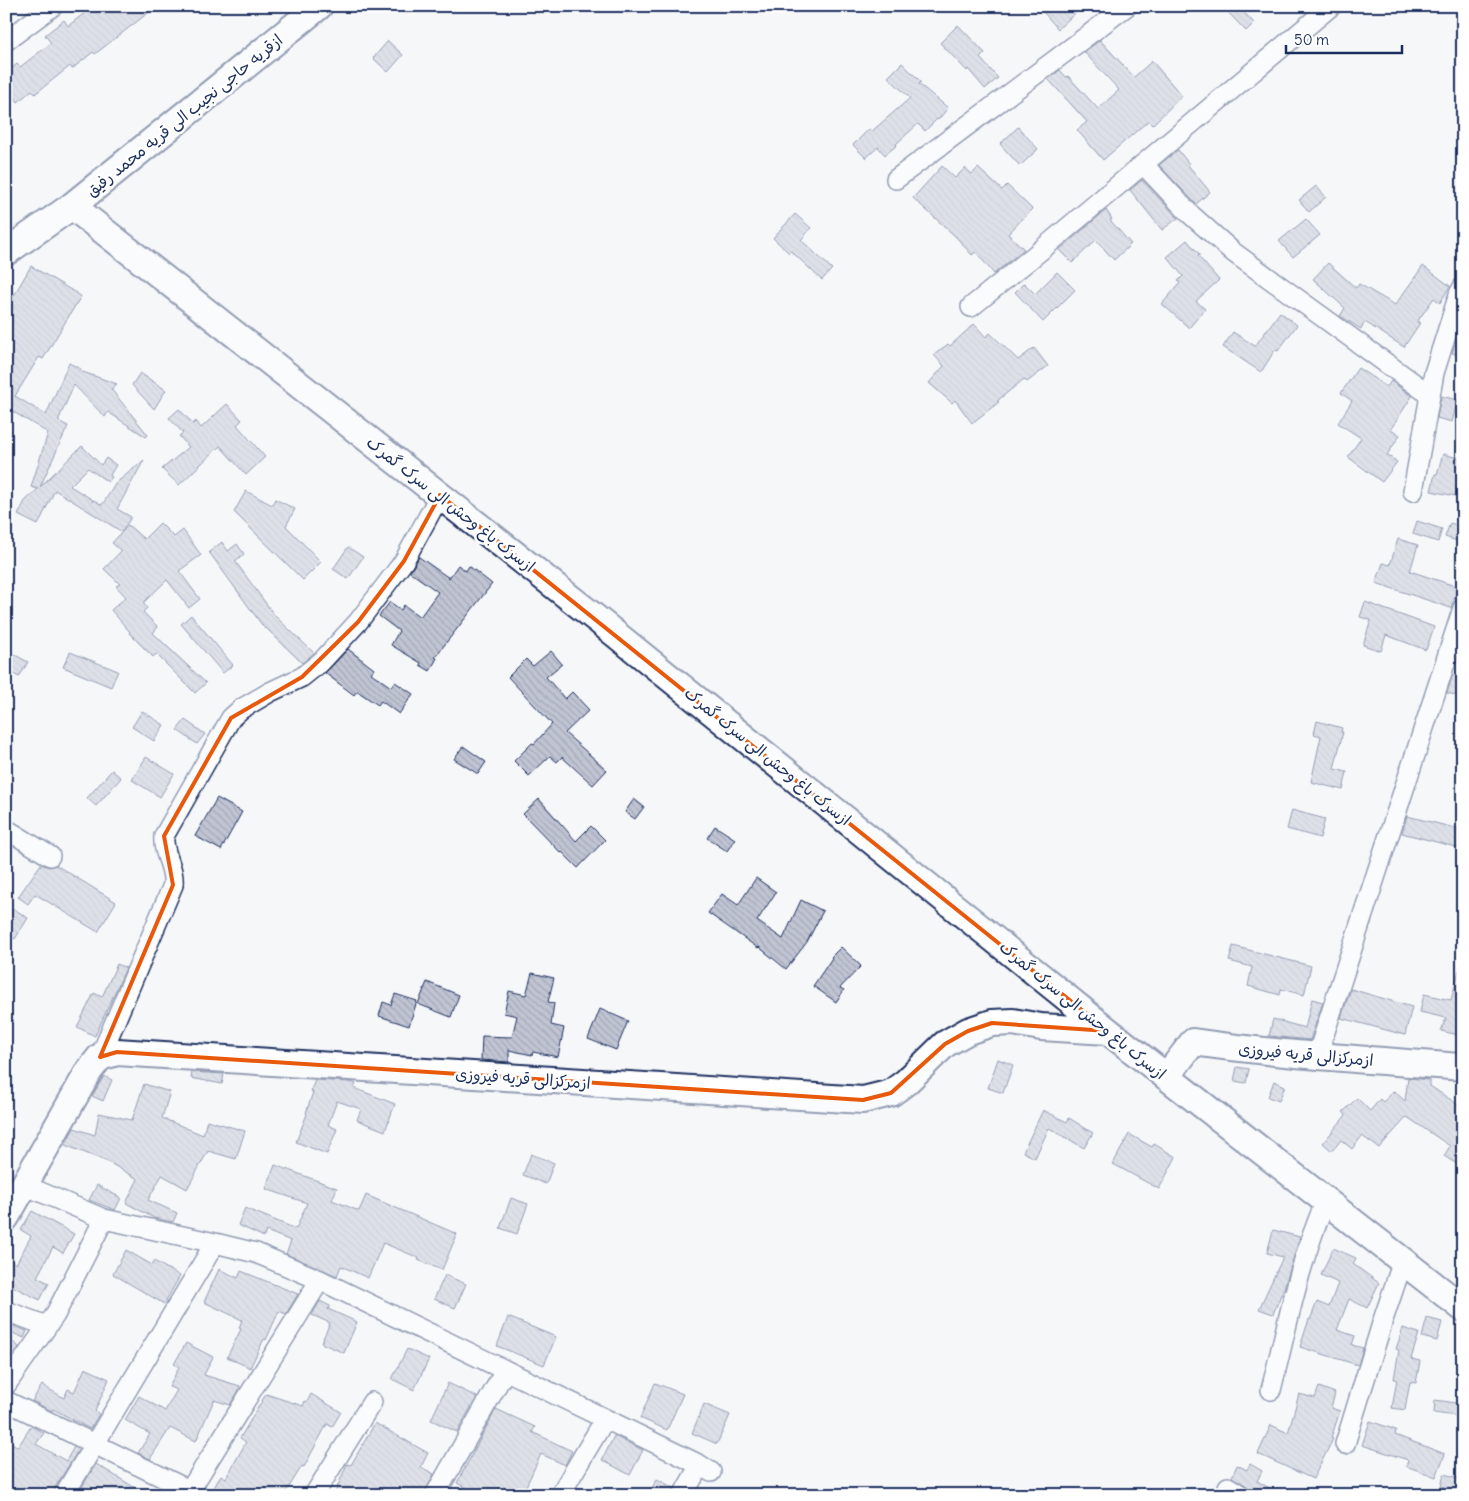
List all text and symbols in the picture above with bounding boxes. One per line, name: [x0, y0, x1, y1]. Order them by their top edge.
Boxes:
scale bar: [1286, 22, 1403, 54]
street label: ازقریه حاجی نجیب الی قریه محمد رفیق: [82, 29, 287, 201]
text: 50 m: [1294, 30, 1329, 49]
street label: ازسرک باغ وحش الی سرک گمرک: [361, 432, 539, 578]
street label: ازسرک باغ وحش الی سرک گمرک: [679, 683, 855, 831]
street label: ازسرک باغ وحش الی سرک گمرک: [994, 937, 1170, 1085]
street label: ازمرکزالی قریه فیروزی: [1237, 1038, 1374, 1071]
street label: ازمرکزالی قریه فیروزی: [455, 1063, 591, 1094]

